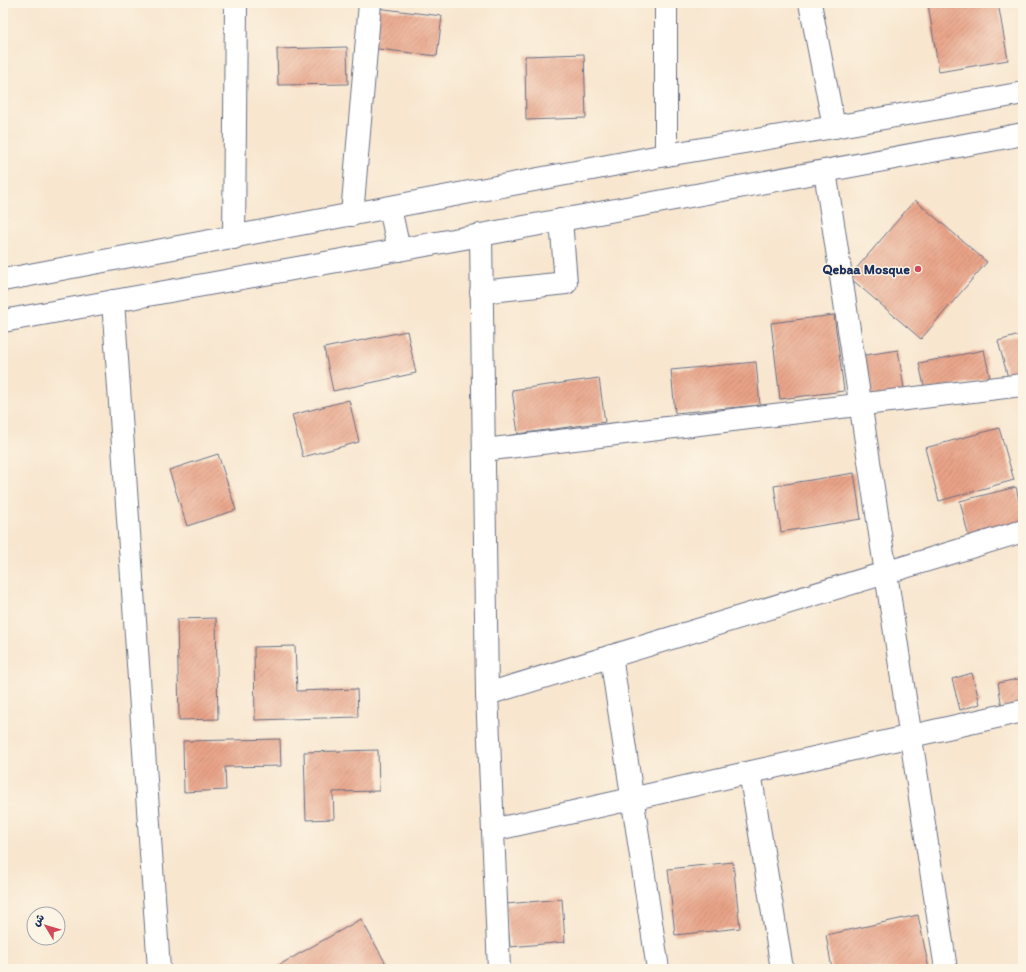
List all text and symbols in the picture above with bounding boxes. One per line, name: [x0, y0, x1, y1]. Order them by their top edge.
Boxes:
place label: Qebaa Mosque: [822, 261, 910, 278]
marker: Qebaa Mosque: [913, 264, 923, 274]
north arrow: [26, 906, 66, 946]
text: ش: [30, 911, 47, 929]

